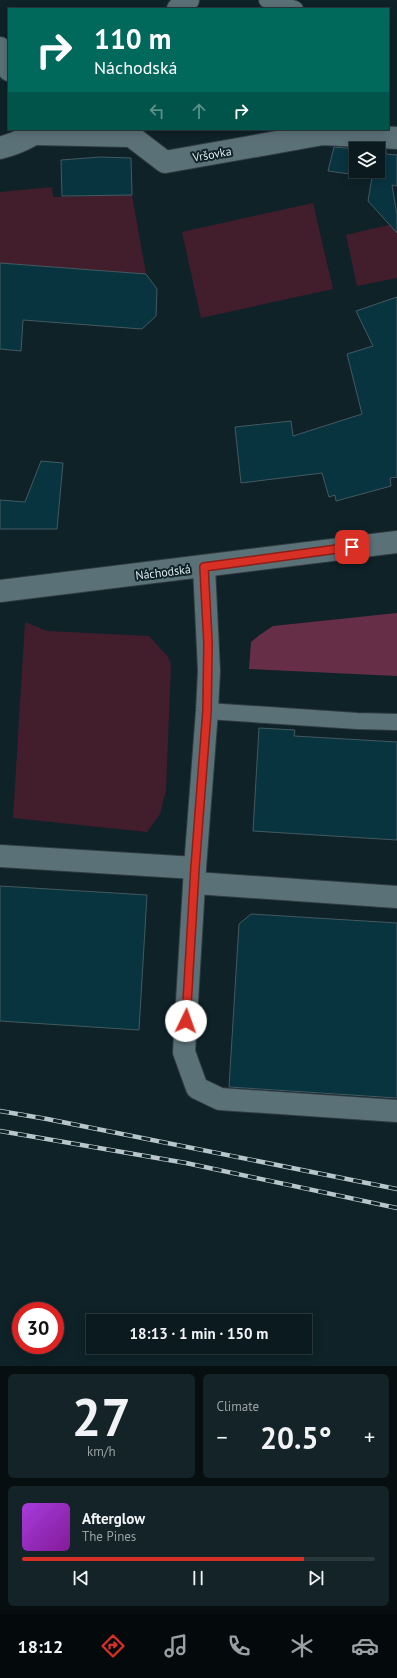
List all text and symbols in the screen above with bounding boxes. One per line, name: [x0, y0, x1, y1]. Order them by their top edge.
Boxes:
text: 110 m: [94, 20, 171, 57]
icon: right: [28, 24, 80, 76]
text: Náchodská: [94, 56, 177, 79]
icon: left: [146, 100, 168, 122]
icon: ahead: [188, 100, 210, 122]
icon: right: [230, 100, 252, 122]
map controls: [349, 142, 385, 178]
button: layers: [349, 142, 385, 178]
street label: Vršovka: [190, 143, 233, 165]
pin: [335, 530, 369, 564]
icon: arrive: [341, 536, 363, 558]
street label: Náchodská: [134, 561, 192, 583]
position arrow: [165, 1000, 207, 1042]
speed limit sign: 30: [12, 1302, 64, 1354]
text: 18:13 · 1 min · 150 m: [130, 1324, 268, 1343]
text: 27: [72, 1383, 131, 1450]
text: Climate: [217, 1398, 259, 1415]
text: 20.5°: [260, 1418, 332, 1457]
text: −: [217, 1423, 228, 1451]
text: +: [364, 1423, 375, 1451]
text: km/h: [87, 1443, 116, 1460]
text: Afterglow: [82, 1509, 145, 1528]
text: The Pines: [82, 1528, 136, 1545]
icon: previous: [70, 1567, 92, 1589]
icon: pause: [187, 1567, 209, 1589]
icon: next: [305, 1567, 327, 1589]
icon: directions: [99, 1632, 127, 1660]
icon: music: [162, 1632, 190, 1660]
icon: phone: [225, 1632, 253, 1660]
icon: climate: [288, 1632, 316, 1660]
icon: car: [351, 1632, 379, 1660]
text: 18:12: [18, 1635, 63, 1658]

